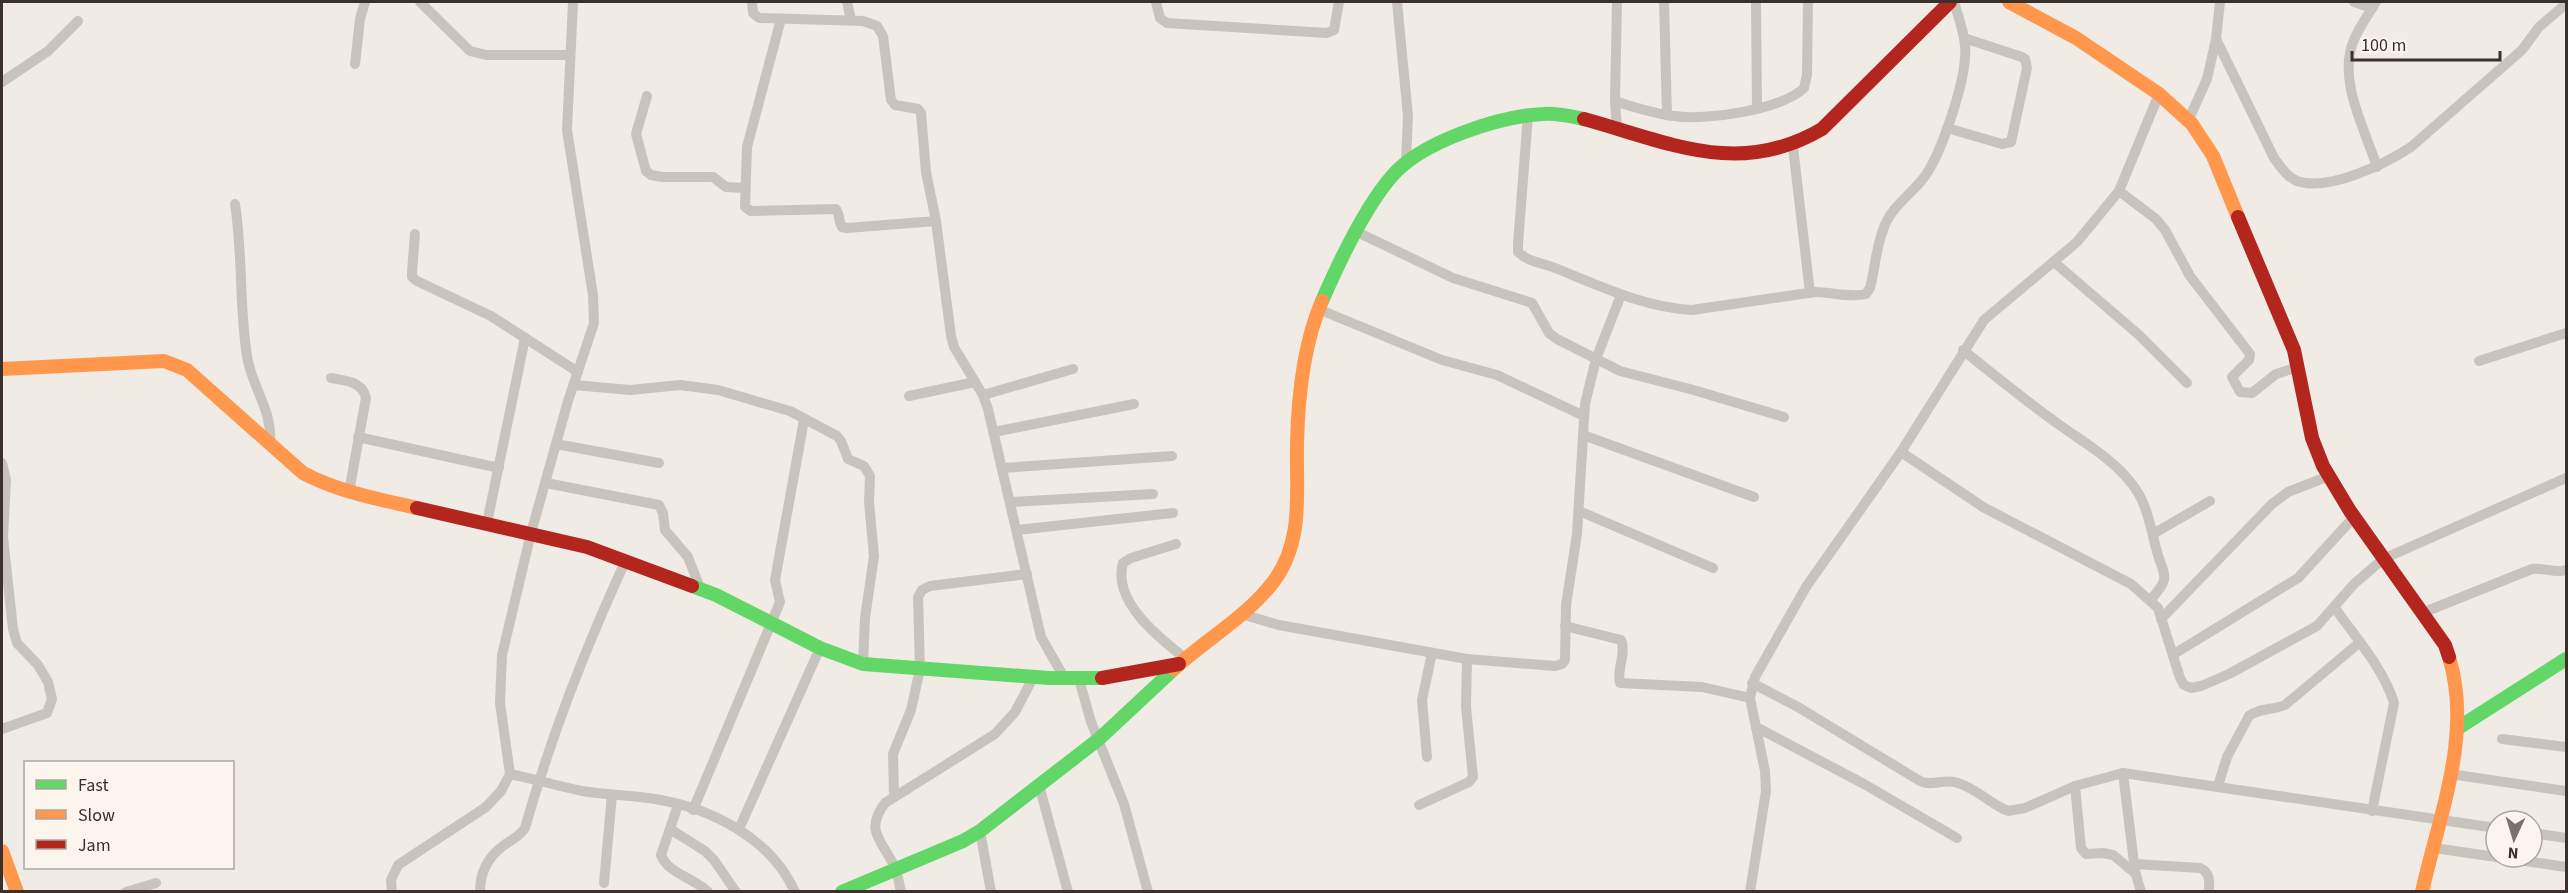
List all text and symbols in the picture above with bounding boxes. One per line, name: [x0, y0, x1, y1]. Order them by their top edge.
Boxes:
scale bar: [2352, 24, 2500, 62]
text: 100 m: [2361, 33, 2406, 58]
legend: [24, 761, 234, 869]
text: Fast: [78, 773, 109, 798]
text: Slow: [78, 803, 115, 828]
north arrow: [2484, 809, 2544, 869]
text: Jam: [78, 833, 111, 858]
text: N: [2507, 842, 2519, 864]

